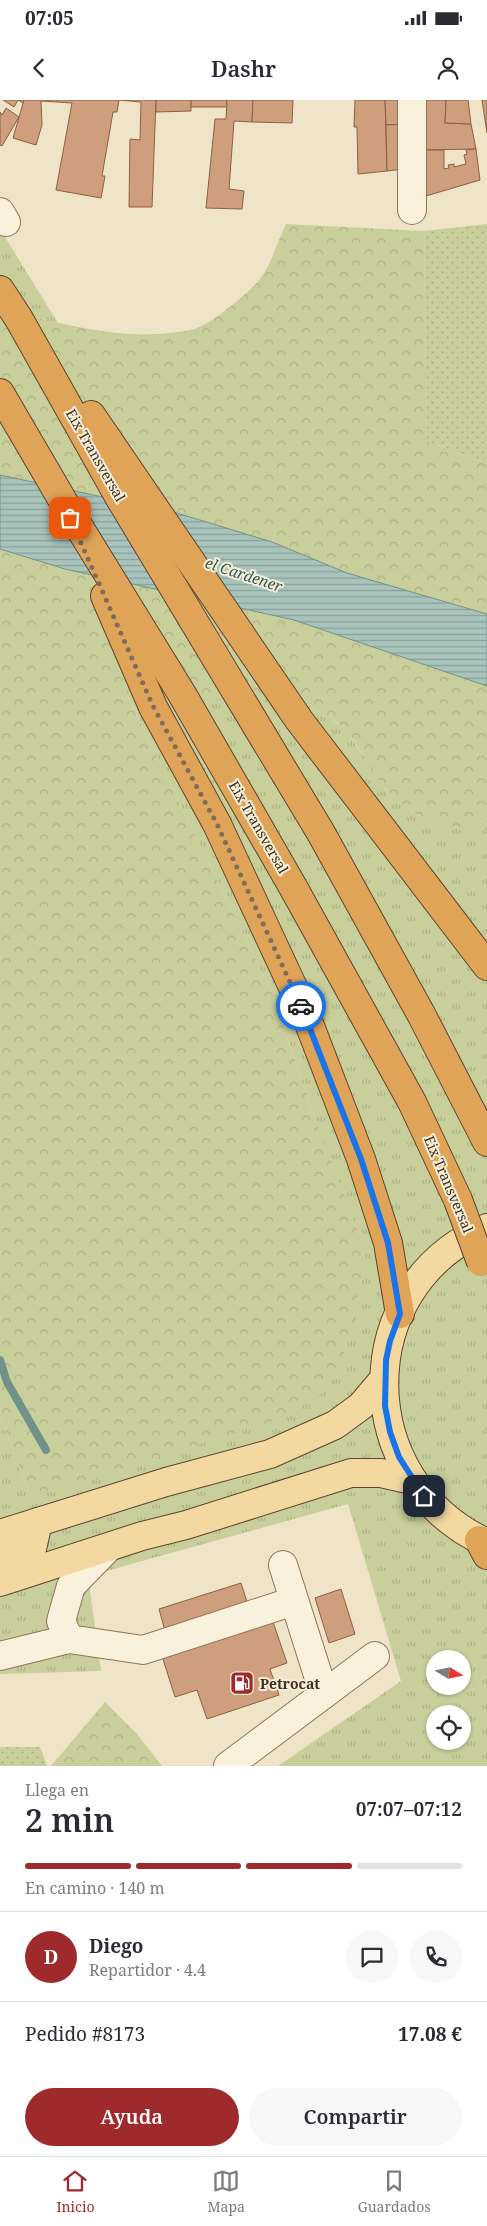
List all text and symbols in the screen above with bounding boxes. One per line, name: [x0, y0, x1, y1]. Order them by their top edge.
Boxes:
text: 07:05: [25, 5, 74, 31]
text: Dashr: [211, 53, 276, 83]
icon: back: [25, 54, 53, 82]
icon: person: [434, 54, 462, 82]
street label: Eix Transversal: [62, 405, 130, 505]
pin: [49, 497, 91, 539]
icon: bag: [56, 504, 84, 532]
water label: el Cardener: [203, 552, 286, 596]
street label: Eix Transversal: [225, 777, 293, 877]
courier: [276, 981, 326, 1031]
icon: car: [287, 992, 315, 1020]
street label: Eix Transversal: [420, 1133, 478, 1236]
pin: [403, 1475, 445, 1517]
icon: home: [410, 1482, 438, 1510]
north arrow: [426, 1650, 471, 1695]
map controls: [426, 1650, 471, 1750]
fuel station icon: Petrocat: [229, 1670, 255, 1696]
place label: Petrocat: [260, 1674, 320, 1693]
button: locate: [426, 1705, 471, 1750]
text: Llega en: [25, 1779, 89, 1801]
text: 07:07–07:12: [356, 1796, 462, 1822]
text: 2 min: [25, 1798, 114, 1841]
text: En camino · 140 m: [25, 1877, 165, 1899]
button: chat: [346, 1931, 398, 1983]
button: phone: [410, 1931, 462, 1983]
text: Diego: [89, 1933, 143, 1959]
text: D: [44, 1944, 58, 1970]
text: Repartidor · 4.4: [89, 1959, 206, 1981]
text: Pedido #8173: [25, 2021, 145, 2047]
text: 17.08 €: [398, 2021, 462, 2047]
button: Ayuda: [25, 2088, 239, 2146]
button: Compartir: [249, 2088, 462, 2146]
tab: Inicio: [56, 2167, 95, 2216]
tab: Mapa: [207, 2167, 245, 2216]
tab: Guardados: [358, 2167, 431, 2216]

